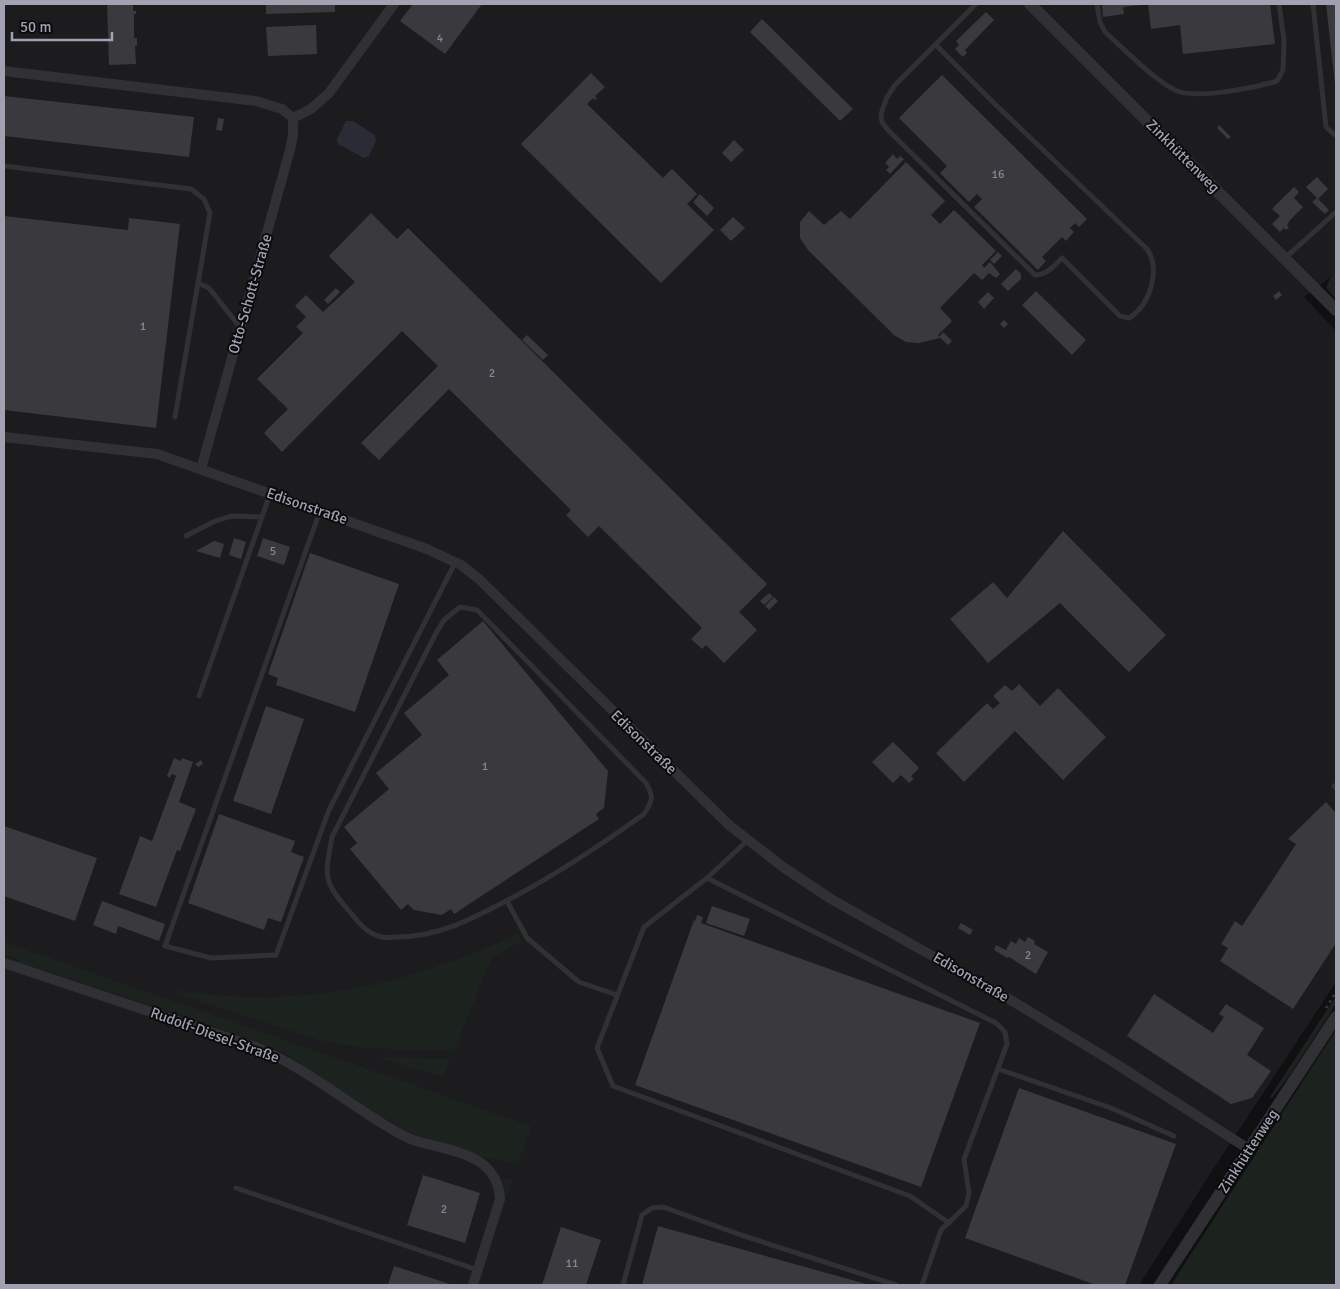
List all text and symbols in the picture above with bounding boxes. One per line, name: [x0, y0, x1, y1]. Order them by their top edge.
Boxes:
scale bar: [12, 10, 112, 42]
text: 50 m: [20, 18, 51, 36]
house number: 4: [437, 31, 444, 46]
street label: Zinkhüttenweg: [1143, 116, 1224, 197]
house number: 16: [992, 167, 1004, 182]
street label: Otto-Schott-Straße: [224, 232, 276, 356]
house number: 1: [140, 319, 146, 334]
house number: 2: [489, 366, 495, 381]
street label: Edisonstraße: [264, 484, 350, 528]
house number: 5: [270, 544, 276, 559]
street label: Edisonstraße: [607, 706, 681, 778]
house number: 1: [482, 759, 488, 774]
street label: Edisonstraße: [930, 948, 1012, 1006]
house number: 2: [1025, 948, 1031, 963]
street label: Rudolf-Diesel-Straße: [148, 1003, 282, 1067]
street label: Zinkhüttenweg: [1214, 1106, 1282, 1196]
house number: 2: [441, 1202, 447, 1217]
house number: 11: [566, 1256, 578, 1271]

